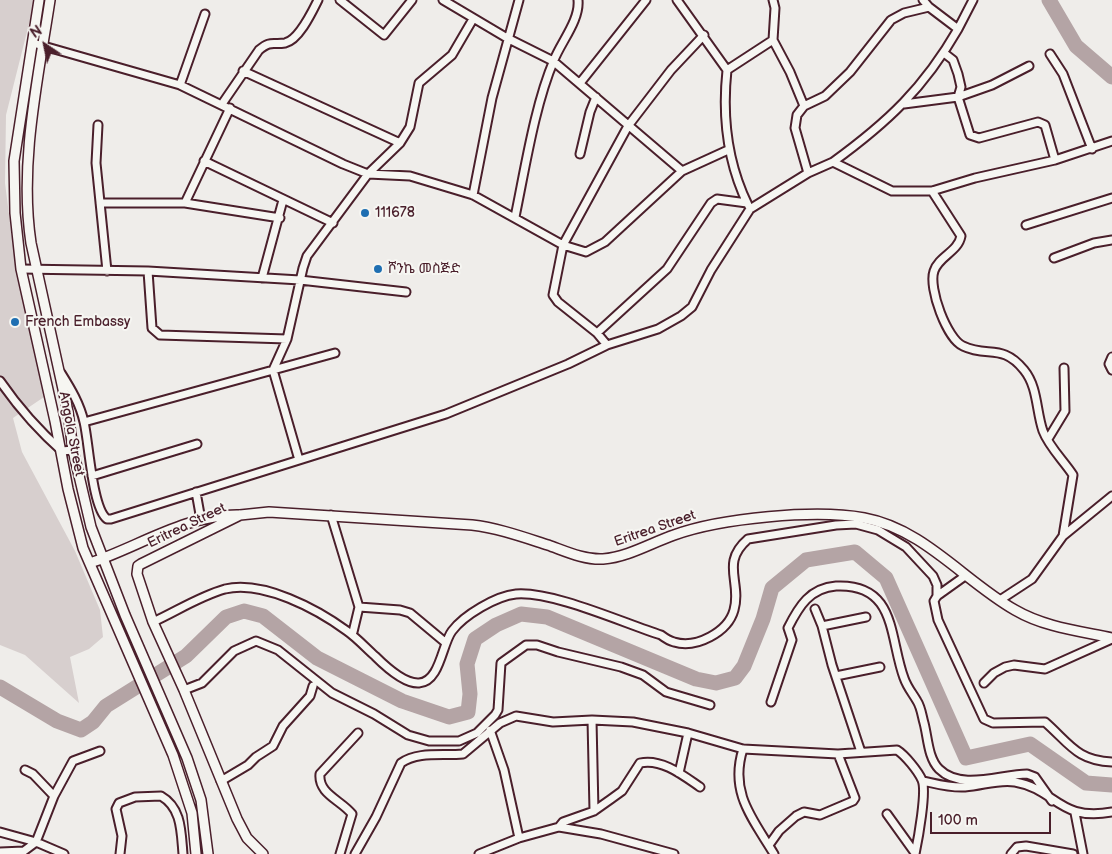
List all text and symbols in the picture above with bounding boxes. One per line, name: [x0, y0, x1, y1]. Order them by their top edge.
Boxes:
north arrow: [20, 20, 70, 70]
text: N: [27, 22, 45, 42]
place label: 111678: [375, 205, 415, 221]
marker: 111678: [359, 207, 371, 219]
place label: ሾንኬ መስጅድ: [388, 261, 460, 277]
marker: ሾንኬ መስጅድ: [372, 263, 384, 275]
place label: French Embassy: [25, 314, 130, 330]
marker: French Embassy: [9, 316, 21, 328]
street label: Angola Street: [55, 390, 87, 478]
street label: Eritrea Street: [145, 500, 229, 552]
street label: Eritrea Street: [612, 507, 698, 551]
scale bar: [932, 802, 1053, 834]
text: 100 m: [938, 811, 978, 830]

